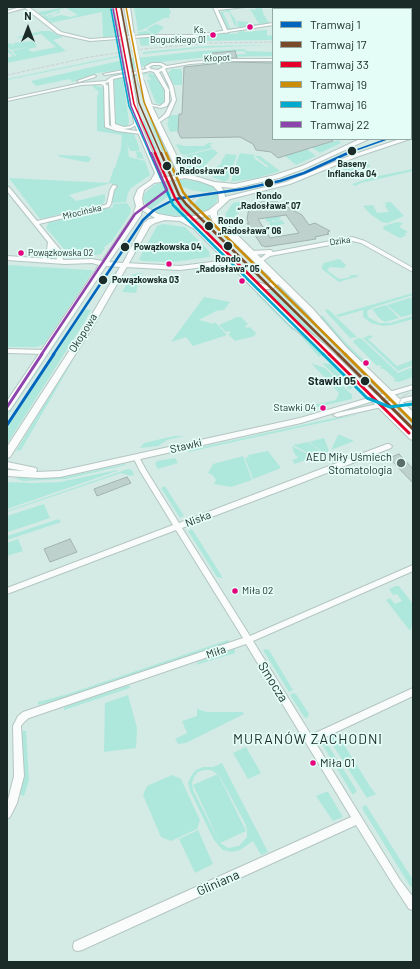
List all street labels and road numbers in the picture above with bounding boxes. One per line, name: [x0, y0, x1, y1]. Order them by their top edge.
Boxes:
street label: Kłopot: [203, 52, 231, 64]
street label: Młocińska: [61, 202, 103, 222]
street label: Dzika: [329, 234, 351, 248]
street label: Okopowa: [66, 311, 100, 355]
street label: Stawki: [169, 436, 203, 456]
street label: Niska: [183, 508, 213, 530]
street label: Miła: [204, 642, 228, 662]
street label: Smocza: [255, 659, 291, 705]
street label: Gliniana: [194, 867, 242, 899]

